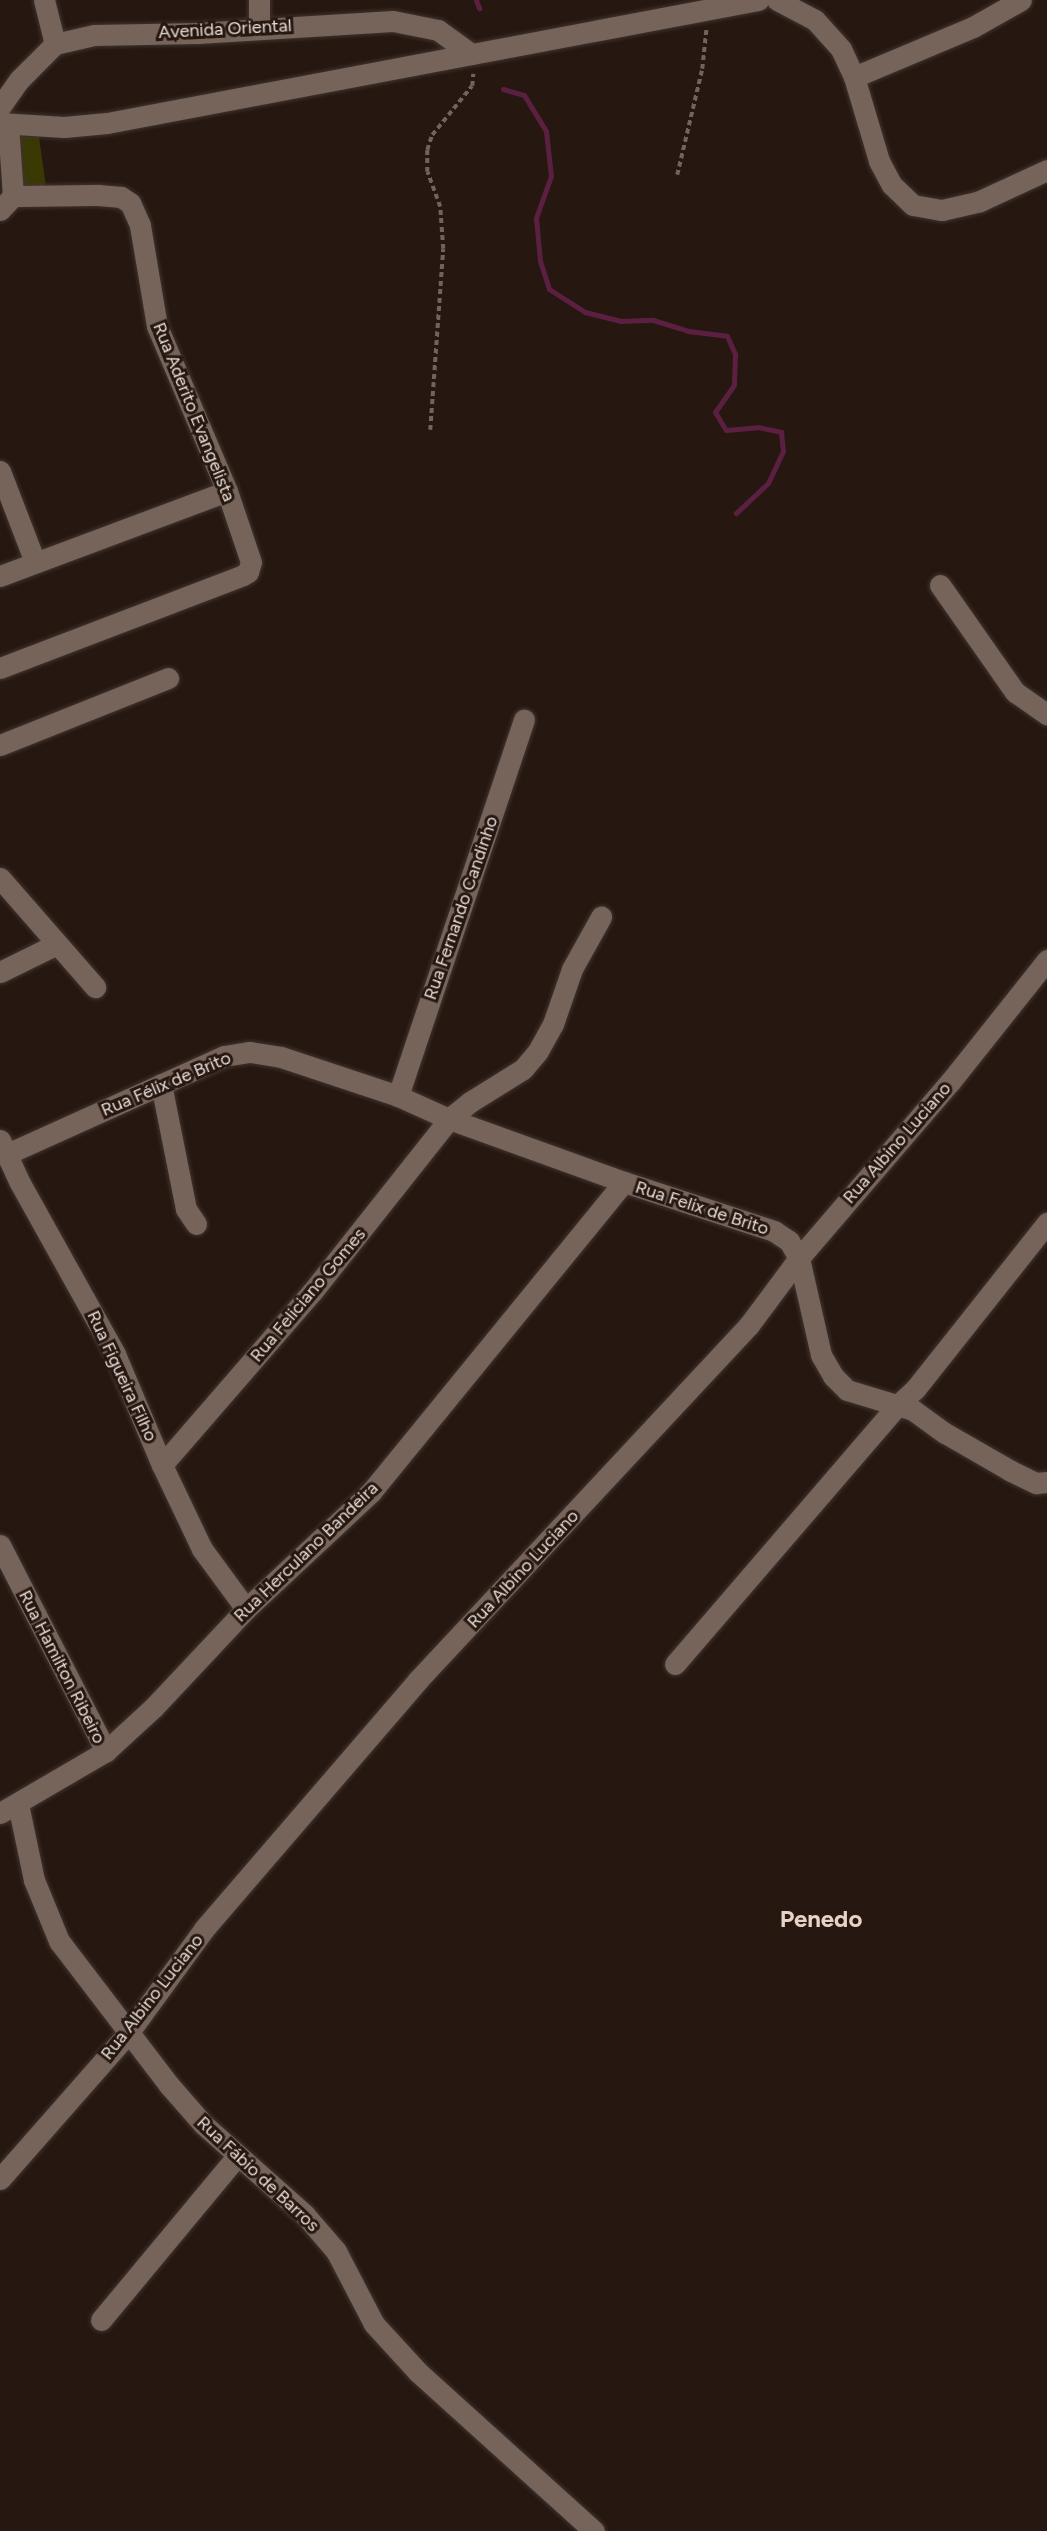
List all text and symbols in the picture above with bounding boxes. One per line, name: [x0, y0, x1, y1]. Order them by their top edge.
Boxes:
street label: Avenida Oriental: [158, 15, 292, 43]
street label: Rua Aderito Evangelista: [148, 319, 240, 505]
street label: Rua Fernando Candinho: [419, 813, 503, 1003]
street label: Rua Félix de Brito: [98, 1047, 234, 1121]
street label: Rua Albino Luciano: [838, 1078, 956, 1208]
street label: Rua Felix de Brito: [633, 1176, 771, 1240]
street label: Rua Feliciano Gomes: [246, 1224, 370, 1366]
street label: Rua Figueira Filho: [82, 1307, 162, 1445]
street label: Rua Herculano Bandeira: [229, 1477, 383, 1627]
street label: Rua Albino Luciano: [463, 1505, 583, 1633]
street label: Rua Hamilton Ribeiro: [14, 1587, 110, 1747]
district label: Penedo: [780, 1905, 862, 1933]
street label: Rua Albino Luciano: [96, 1930, 208, 2064]
street label: Rua Fábio de Barros: [192, 2112, 324, 2236]

